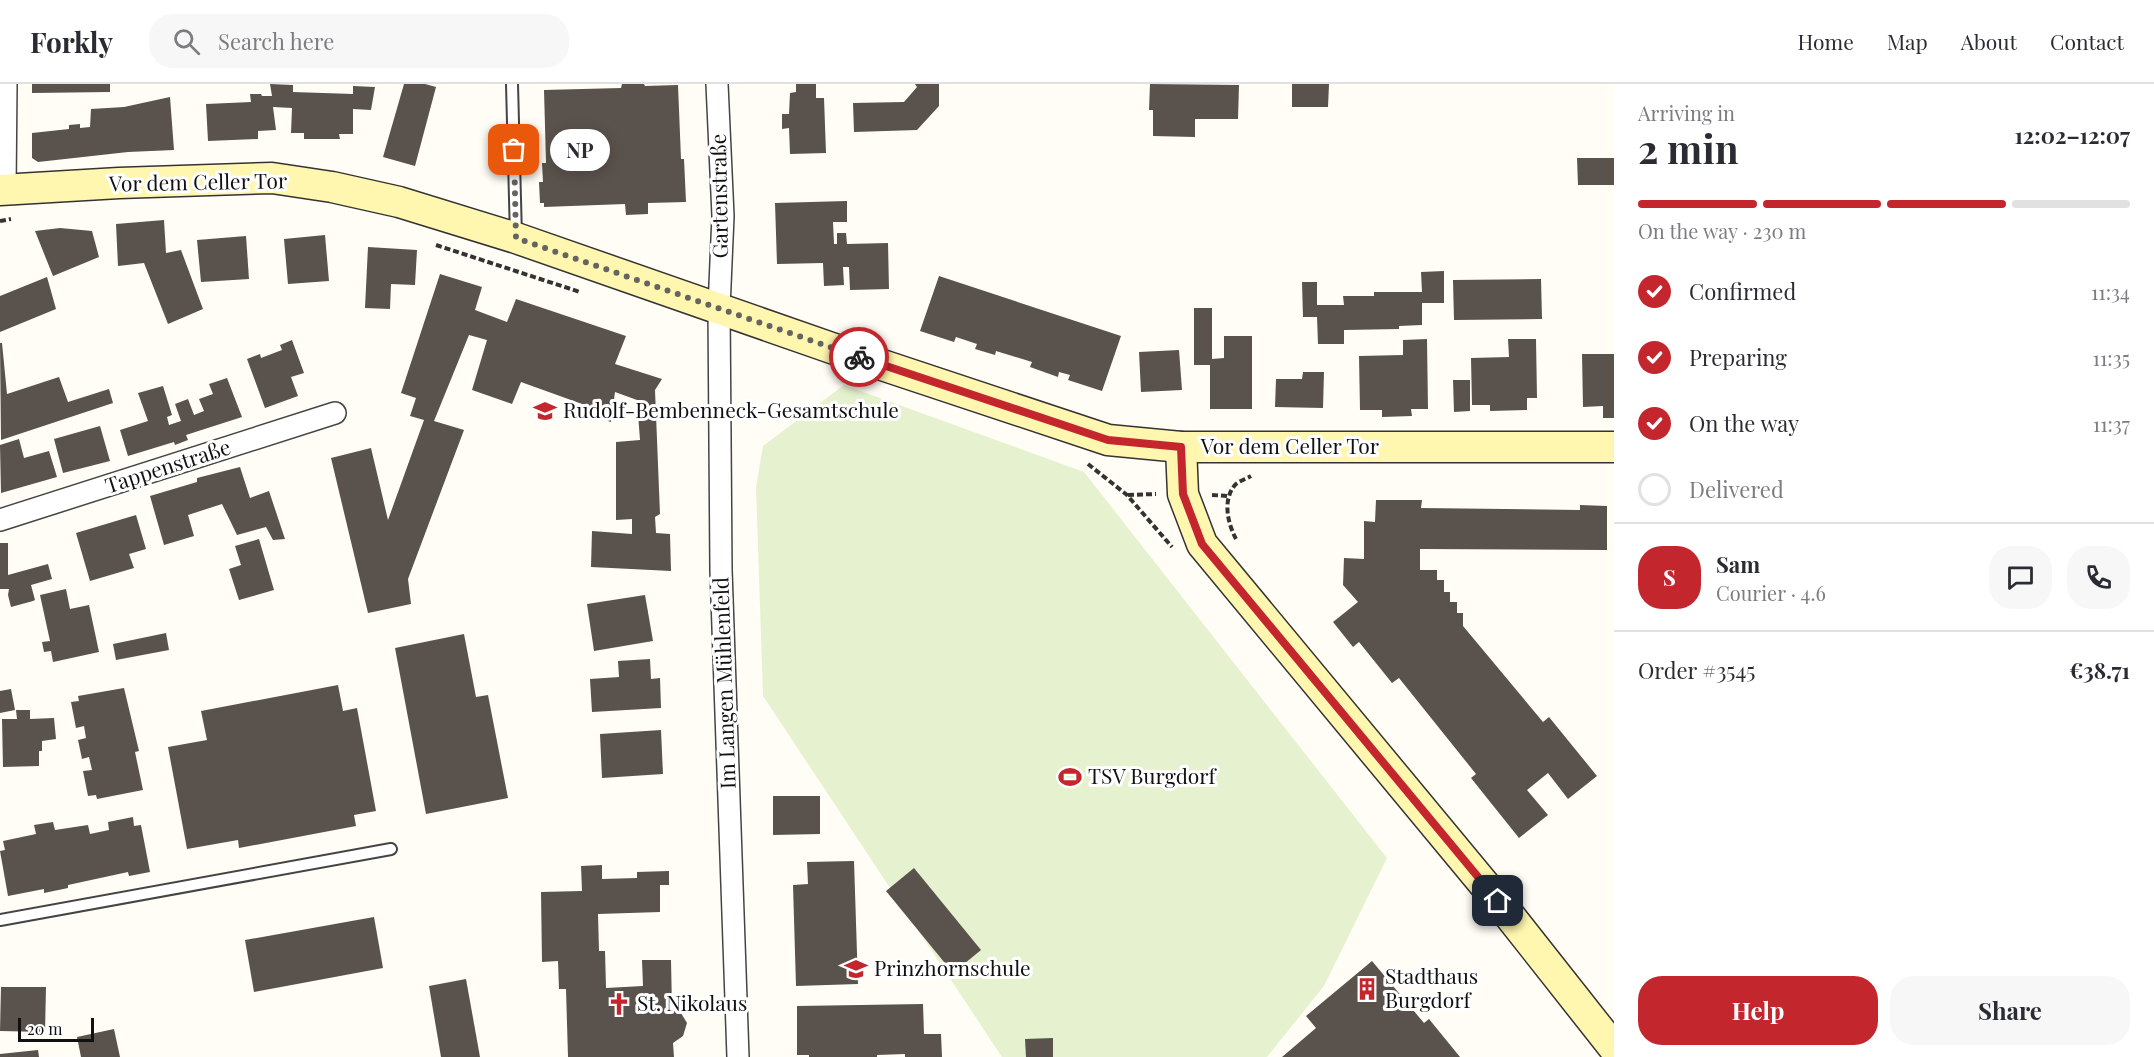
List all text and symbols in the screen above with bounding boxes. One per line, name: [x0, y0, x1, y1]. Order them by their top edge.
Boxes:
search box: [149, 14, 569, 68]
text: Forkly: [30, 23, 113, 60]
icon: search: [170, 25, 203, 58]
text: Search here: [218, 26, 334, 56]
text: Home: [1798, 27, 1854, 55]
text: Map: [1887, 27, 1928, 55]
text: About: [1961, 27, 2017, 55]
text: Contact: [2050, 27, 2124, 55]
text: Arriving in: [1638, 99, 1735, 126]
text: 12:02–12:07: [2014, 120, 2130, 150]
text: 2 min: [1638, 122, 1739, 174]
pin: [488, 124, 539, 175]
callout: NP: [550, 129, 610, 171]
icon: bag: [497, 133, 530, 166]
street label: Gartenstraße: [703, 134, 733, 259]
text: NP: [566, 136, 594, 163]
street label: Vor dem Celler Tor: [108, 165, 288, 197]
text: On the way · 230 m: [1638, 217, 1806, 244]
icon: check: [1638, 275, 1671, 308]
text: Confirmed: [1689, 276, 1796, 306]
text: 11:34: [2091, 278, 2130, 305]
courier: [829, 327, 889, 387]
icon: bike: [843, 341, 876, 374]
icon: check: [1638, 341, 1671, 374]
text: Preparing: [1689, 342, 1787, 372]
text: 11:35: [2093, 344, 2130, 371]
place label: Rudolf-Bembenneck-Gesamtschule: [563, 395, 899, 423]
school or university icon: Rudolf-Bembenneck-Gesamtschule: [532, 398, 558, 424]
icon: check: [1638, 407, 1671, 440]
text: On the way: [1689, 408, 1799, 438]
text: 11:37: [2093, 410, 2130, 437]
street label: Vor dem Celler Tor: [1200, 431, 1380, 459]
street label: Tappenstraße: [101, 432, 234, 499]
text: Delivered: [1689, 474, 1784, 504]
button: chat: [1989, 546, 2052, 609]
button: phone: [2067, 546, 2130, 609]
text: Sam: [1716, 549, 1760, 579]
text: S: [1663, 562, 1676, 592]
street label: Im Langen Mühlenfeld: [705, 577, 741, 790]
text: Courier · 4.6: [1716, 579, 1826, 606]
text: Order #3545: [1638, 655, 1755, 685]
text: €38.71: [2069, 655, 2130, 685]
place label: TSV Burgdorf: [1088, 761, 1218, 789]
sports icon: TSV Burgdorf: [1057, 764, 1083, 790]
pin: [1472, 875, 1523, 926]
icon: home: [1481, 884, 1514, 917]
place label: Prinzhornschule: [874, 953, 1031, 981]
school or university icon: Prinzhornschule: [843, 956, 869, 982]
place label: Stadthaus Burgdorf: [1385, 961, 1478, 1013]
building icon: Stadthaus Burgdorf: [1354, 976, 1380, 1002]
button: Help: [1638, 976, 1878, 1045]
button: Share: [1890, 976, 2130, 1045]
place label: St. Nikolaus: [637, 988, 747, 1016]
church icon: St. Nikolaus: [606, 991, 632, 1017]
scale bar: [18, 1015, 94, 1042]
text: 20 m: [27, 1018, 62, 1039]

